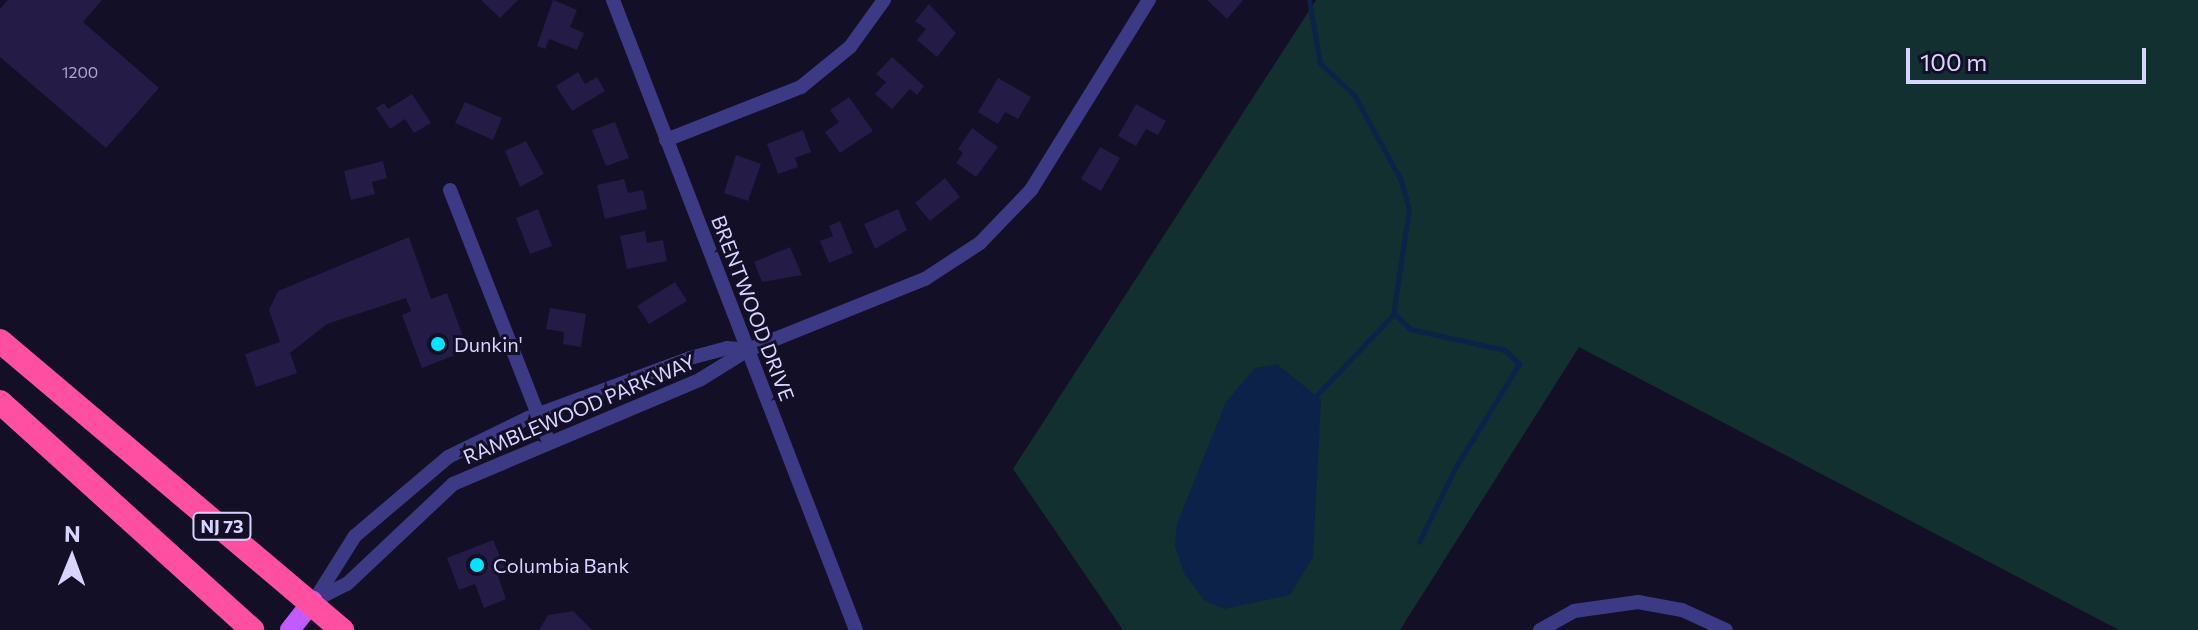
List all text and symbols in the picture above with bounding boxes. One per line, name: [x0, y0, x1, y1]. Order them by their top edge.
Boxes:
scale bar: [1910, 32, 2150, 82]
text: 100 m: [1920, 47, 1987, 76]
house number: 1200: [62, 62, 98, 82]
street label: BRENTWOOD DRIVE: [707, 212, 799, 404]
place label: Dunkin': [454, 332, 523, 356]
marker: Dunkin': [429, 335, 447, 353]
street label: RAMBLEWOOD PARKWAY: [459, 349, 699, 469]
road number: NJ 73: [192, 512, 252, 540]
north arrow: [32, 518, 112, 598]
text: N: [64, 520, 81, 547]
place label: Columbia Bank: [493, 553, 629, 577]
marker: Columbia Bank: [468, 556, 486, 574]

